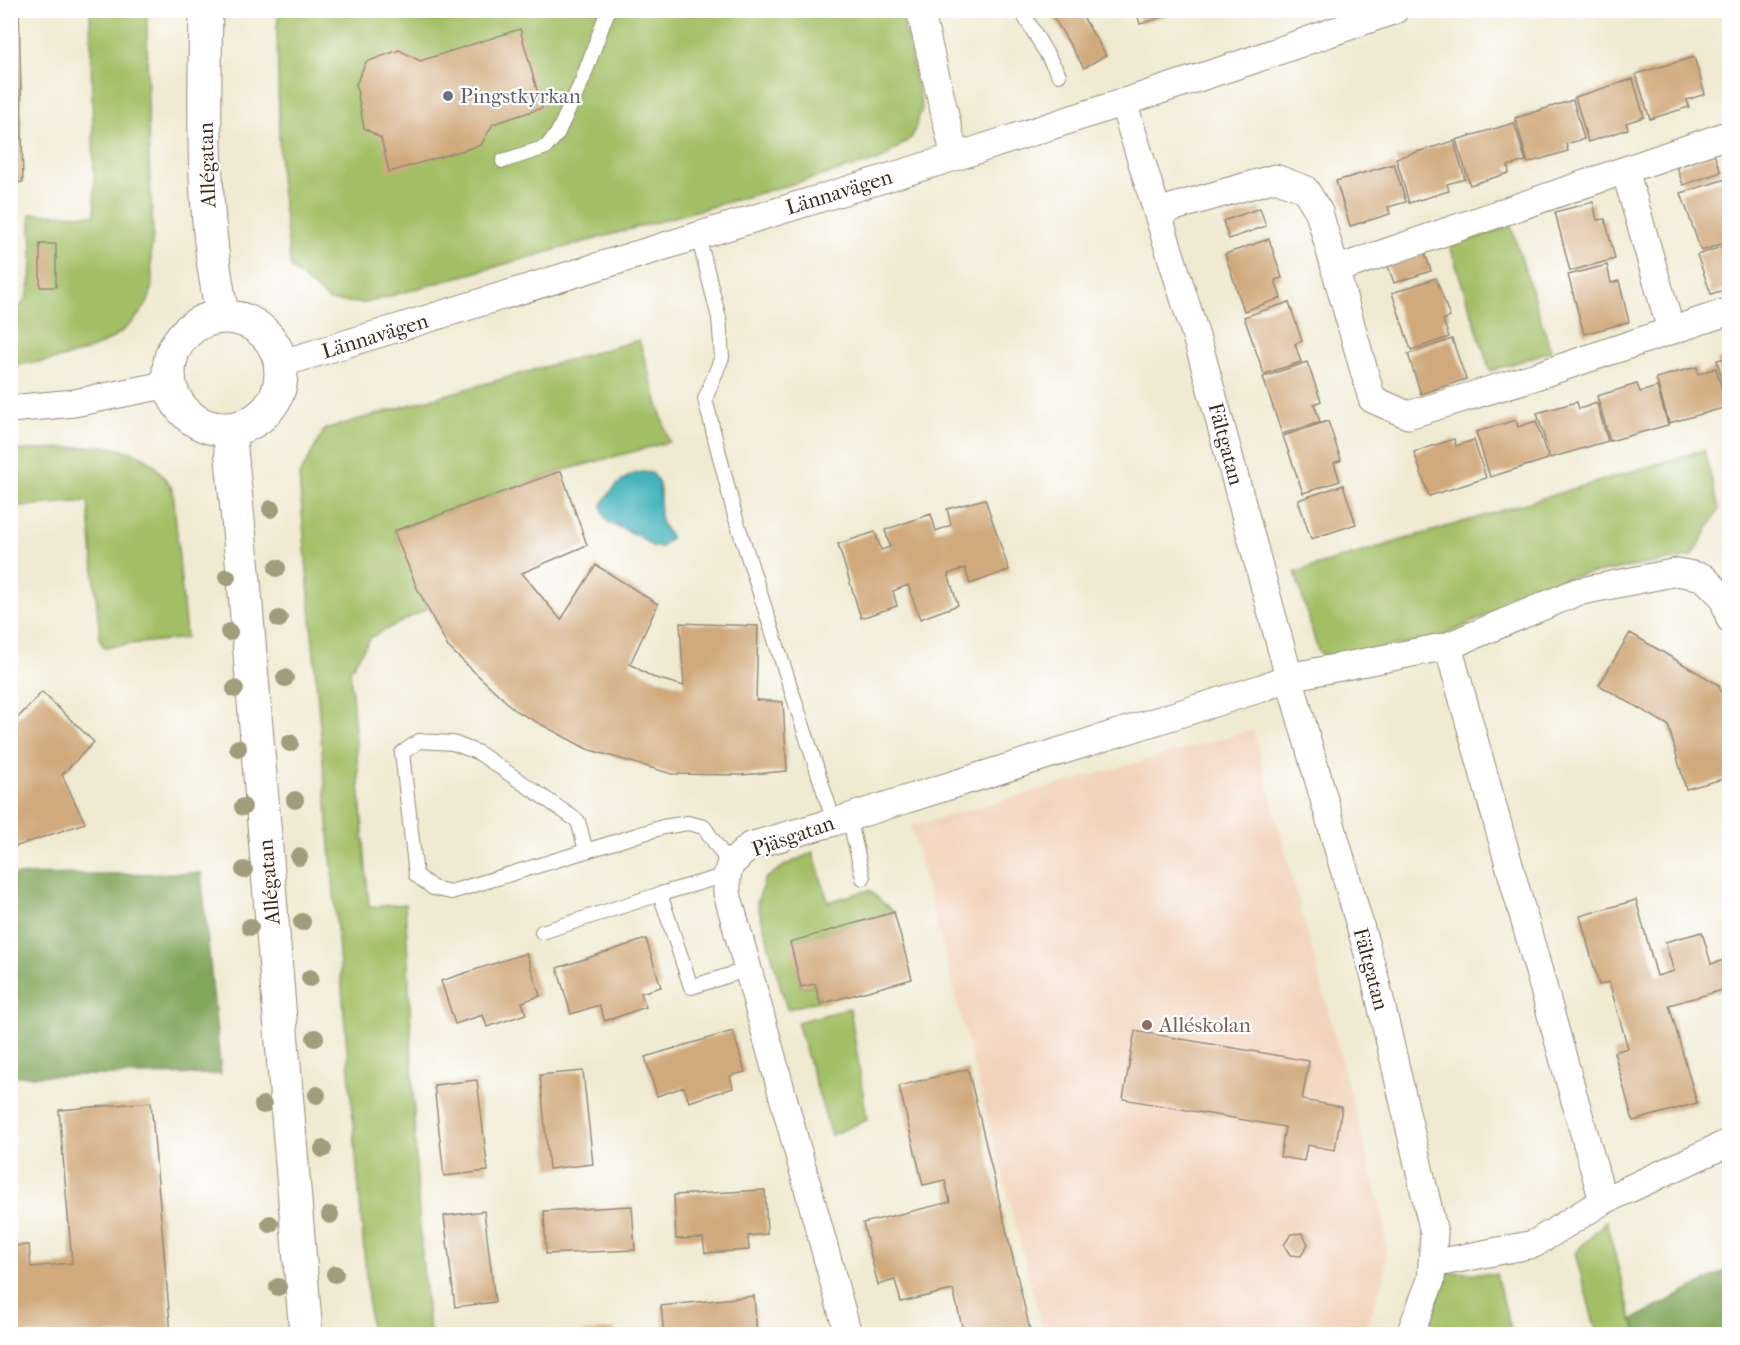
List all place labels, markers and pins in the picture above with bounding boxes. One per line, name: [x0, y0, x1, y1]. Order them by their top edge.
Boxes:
place label: Pingstkyrkan: [460, 84, 581, 108]
marker: Pingstkyrkan: [441, 89, 455, 103]
place label: Alléskolan: [1158, 1013, 1251, 1037]
marker: Alléskolan: [1140, 1018, 1154, 1032]

